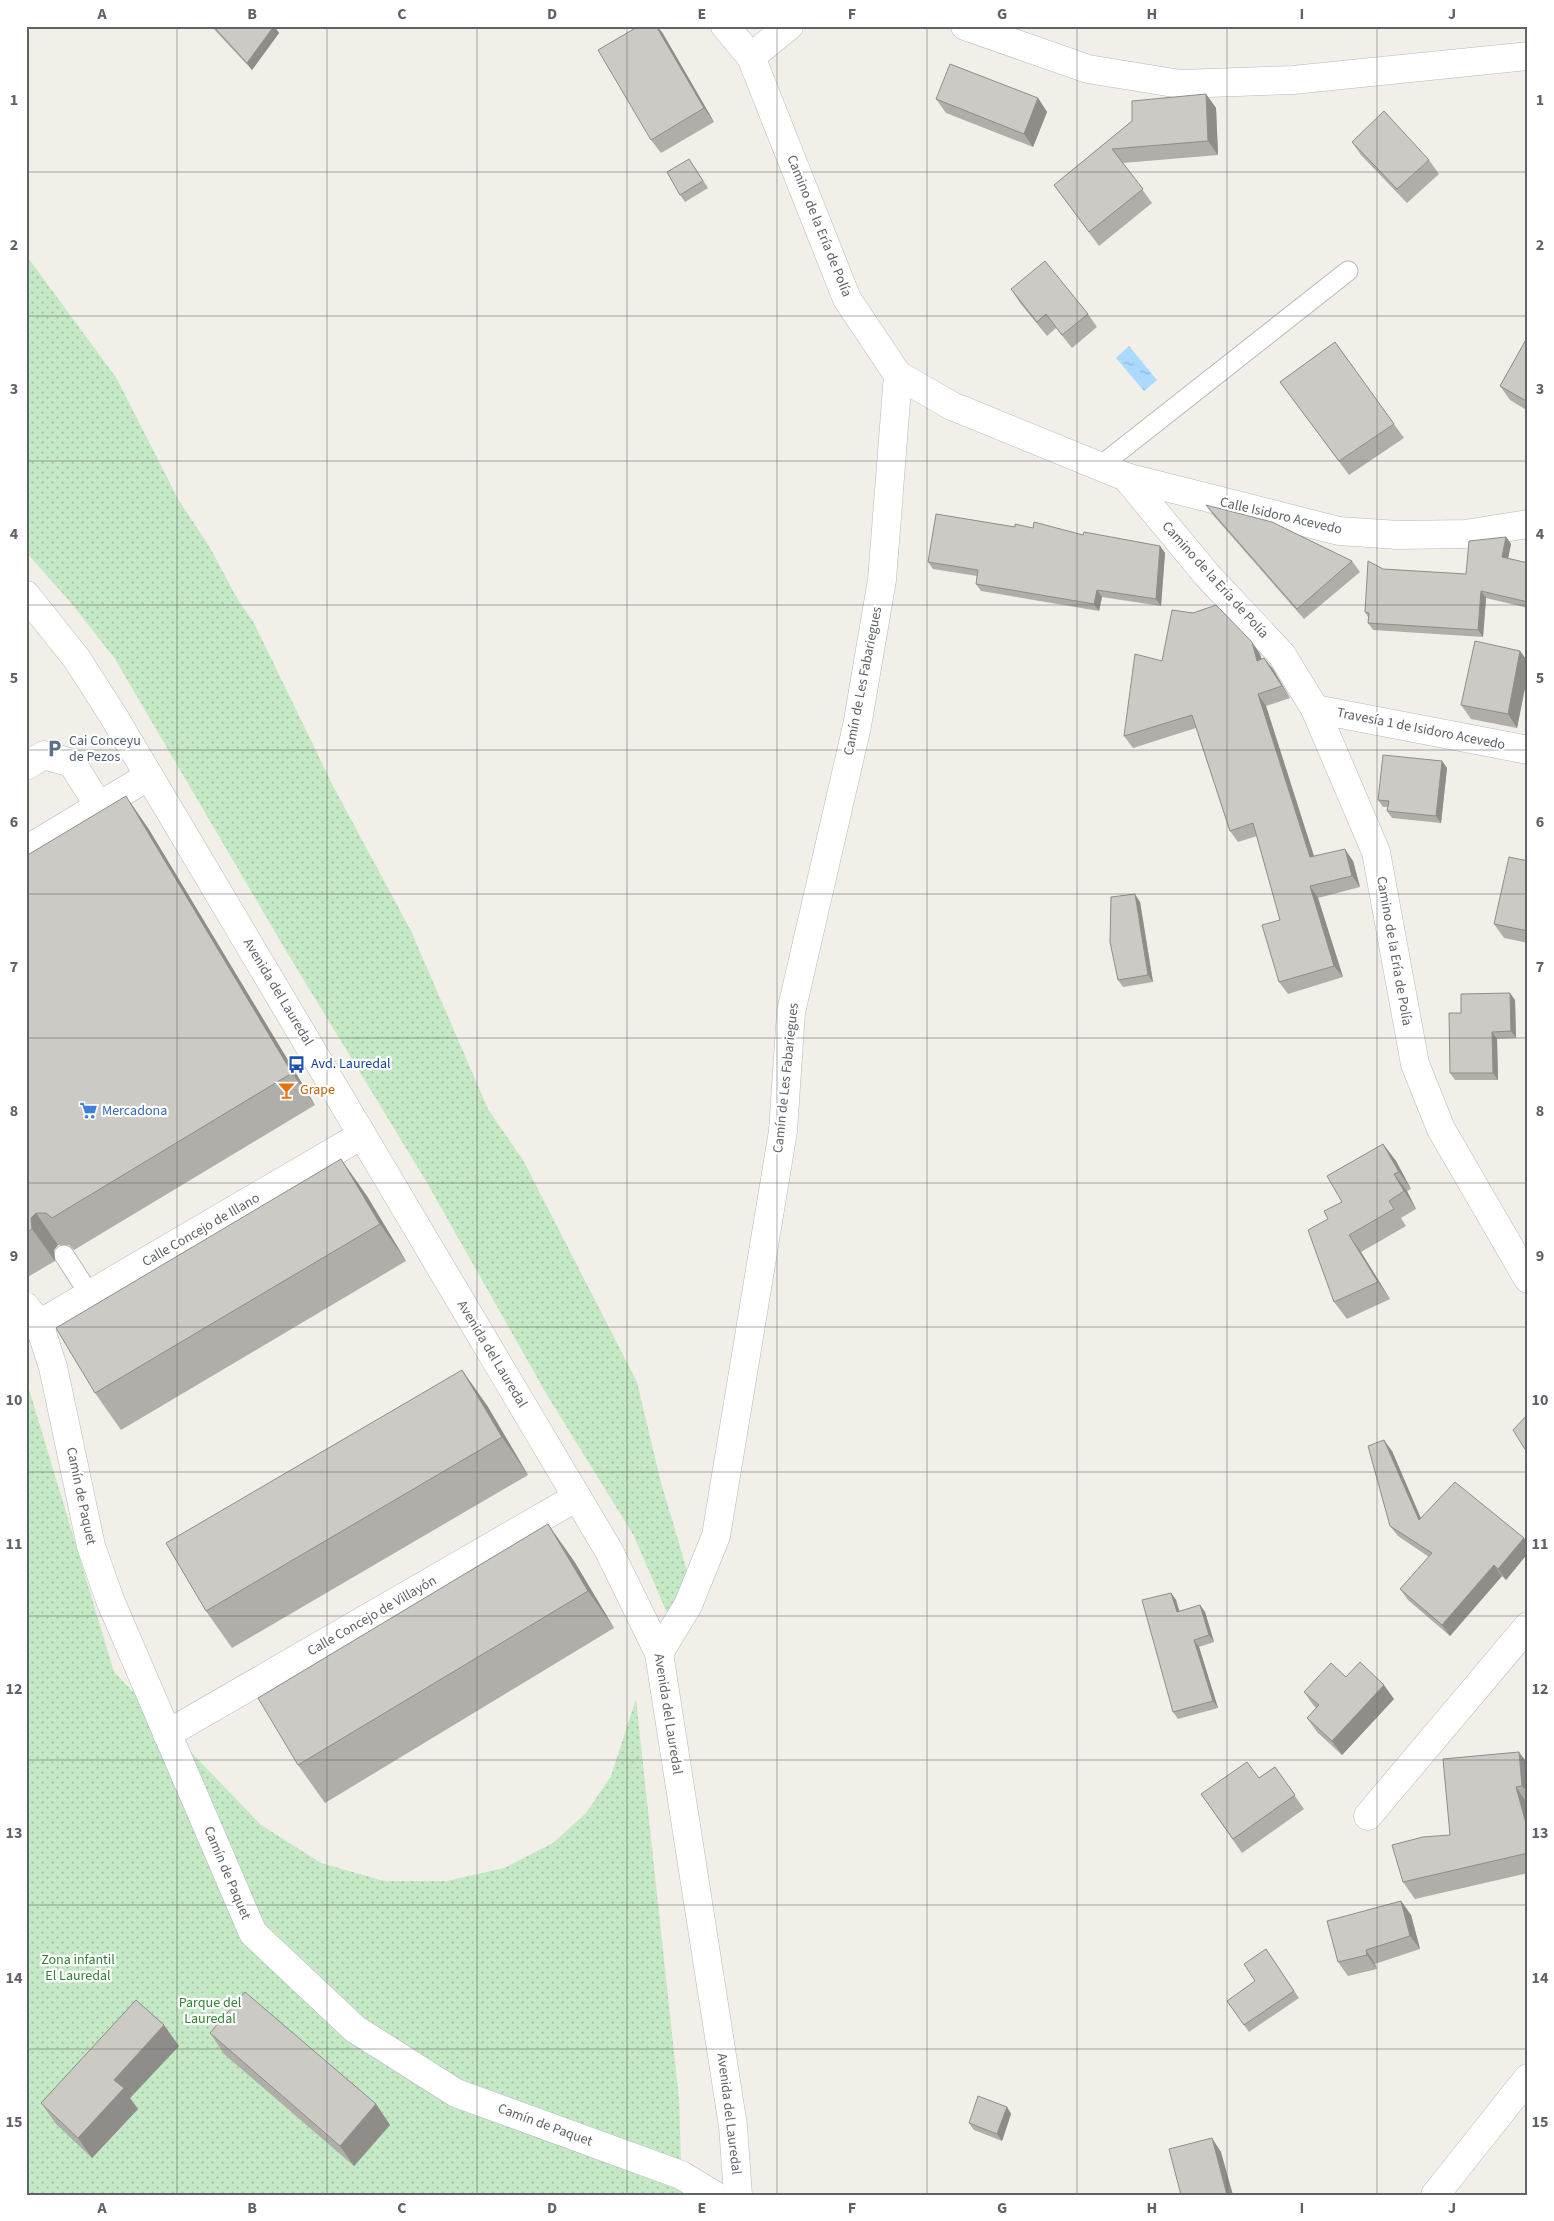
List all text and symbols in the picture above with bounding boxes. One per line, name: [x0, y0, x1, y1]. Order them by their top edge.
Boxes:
text: A: [96, 3, 107, 25]
text: B: [247, 3, 257, 25]
text: C: [397, 3, 407, 25]
text: D: [547, 3, 557, 25]
text: E: [698, 3, 706, 25]
text: F: [848, 3, 856, 25]
text: G: [997, 3, 1007, 25]
text: H: [1147, 3, 1157, 25]
text: I: [1300, 3, 1304, 25]
text: J: [1448, 3, 1456, 25]
text: 1: [10, 89, 18, 111]
text: 1: [1536, 89, 1544, 111]
street label: Camino de la Ería de Polía: [781, 152, 857, 300]
text: 2: [10, 234, 18, 256]
text: 2: [1536, 234, 1544, 256]
text: 3: [10, 378, 18, 400]
text: 3: [1536, 378, 1544, 400]
street label: Calle Isidoro Acevedo: [1218, 492, 1344, 540]
street label: Camino de la Ería de Polía: [1157, 517, 1273, 643]
text: 4: [10, 523, 19, 545]
text: 4: [1536, 523, 1545, 545]
street label: Camín de Les Fabariegues: [839, 605, 887, 757]
text: 5: [10, 667, 18, 689]
text: 5: [1536, 667, 1544, 689]
street label: Travesía 1 de Isidoro Acevedo: [1335, 703, 1507, 755]
place label: Cai Conceyu de Pezos: [69, 731, 141, 767]
parking icon: Cai Conceyu de Pezos: [45, 739, 65, 759]
text: 6: [10, 811, 18, 833]
text: 6: [1536, 811, 1544, 833]
street label: Camino de la Ería de Polía: [1371, 875, 1417, 1027]
street label: Avenida del Lauredal: [238, 934, 318, 1050]
text: 7: [10, 956, 18, 978]
text: 7: [1536, 956, 1544, 978]
street label: Camín de Les Fabariegues: [768, 1002, 804, 1154]
bus stop icon: Avd. Lauredal: [287, 1054, 307, 1074]
place label: Avd. Lauredal: [311, 1054, 391, 1074]
bar icon: Grape: [276, 1080, 296, 1100]
place label: Grape: [300, 1080, 335, 1100]
text: 8: [10, 1100, 18, 1122]
text: 8: [1536, 1100, 1544, 1122]
supermarket icon: Mercadona: [78, 1101, 98, 1121]
place label: Mercadona: [102, 1101, 167, 1121]
street label: Calle Concejo de Illano: [139, 1188, 263, 1272]
text: 9: [10, 1245, 18, 1267]
text: 9: [1536, 1245, 1544, 1267]
street label: Avenida del Lauredal: [452, 1296, 532, 1412]
text: 10: [6, 1389, 22, 1411]
text: 10: [1532, 1389, 1548, 1411]
street label: Camín de Paquet: [61, 1445, 101, 1547]
text: 11: [6, 1533, 22, 1555]
text: 11: [1532, 1533, 1548, 1555]
street label: Calle Concejo de Villayón: [304, 1571, 440, 1661]
street label: Avenida del Lauredal: [649, 1652, 688, 1776]
text: 12: [6, 1678, 22, 1700]
text: 12: [1532, 1678, 1548, 1700]
text: 13: [6, 1822, 22, 1844]
text: 13: [1532, 1822, 1548, 1844]
street label: Camín de Paquet: [198, 1823, 256, 1923]
park label: Zona infantil El Lauredal: [41, 1950, 115, 1986]
text: 14: [6, 1967, 23, 1989]
text: 14: [1532, 1967, 1549, 1989]
park label: Parque del Lauredal: [179, 1993, 242, 2029]
street label: Avenida del Lauredal: [712, 2052, 746, 2176]
street label: Camín de Paquet: [495, 2099, 595, 2151]
text: 15: [6, 2111, 22, 2133]
text: 15: [1532, 2111, 1548, 2133]
text: A: [96, 2197, 107, 2219]
text: B: [247, 2197, 257, 2219]
text: C: [397, 2197, 407, 2219]
text: D: [547, 2197, 557, 2219]
text: E: [698, 2197, 706, 2219]
text: F: [848, 2197, 856, 2219]
text: G: [997, 2197, 1007, 2219]
text: H: [1147, 2197, 1157, 2219]
text: I: [1300, 2197, 1304, 2219]
text: J: [1448, 2197, 1456, 2219]

